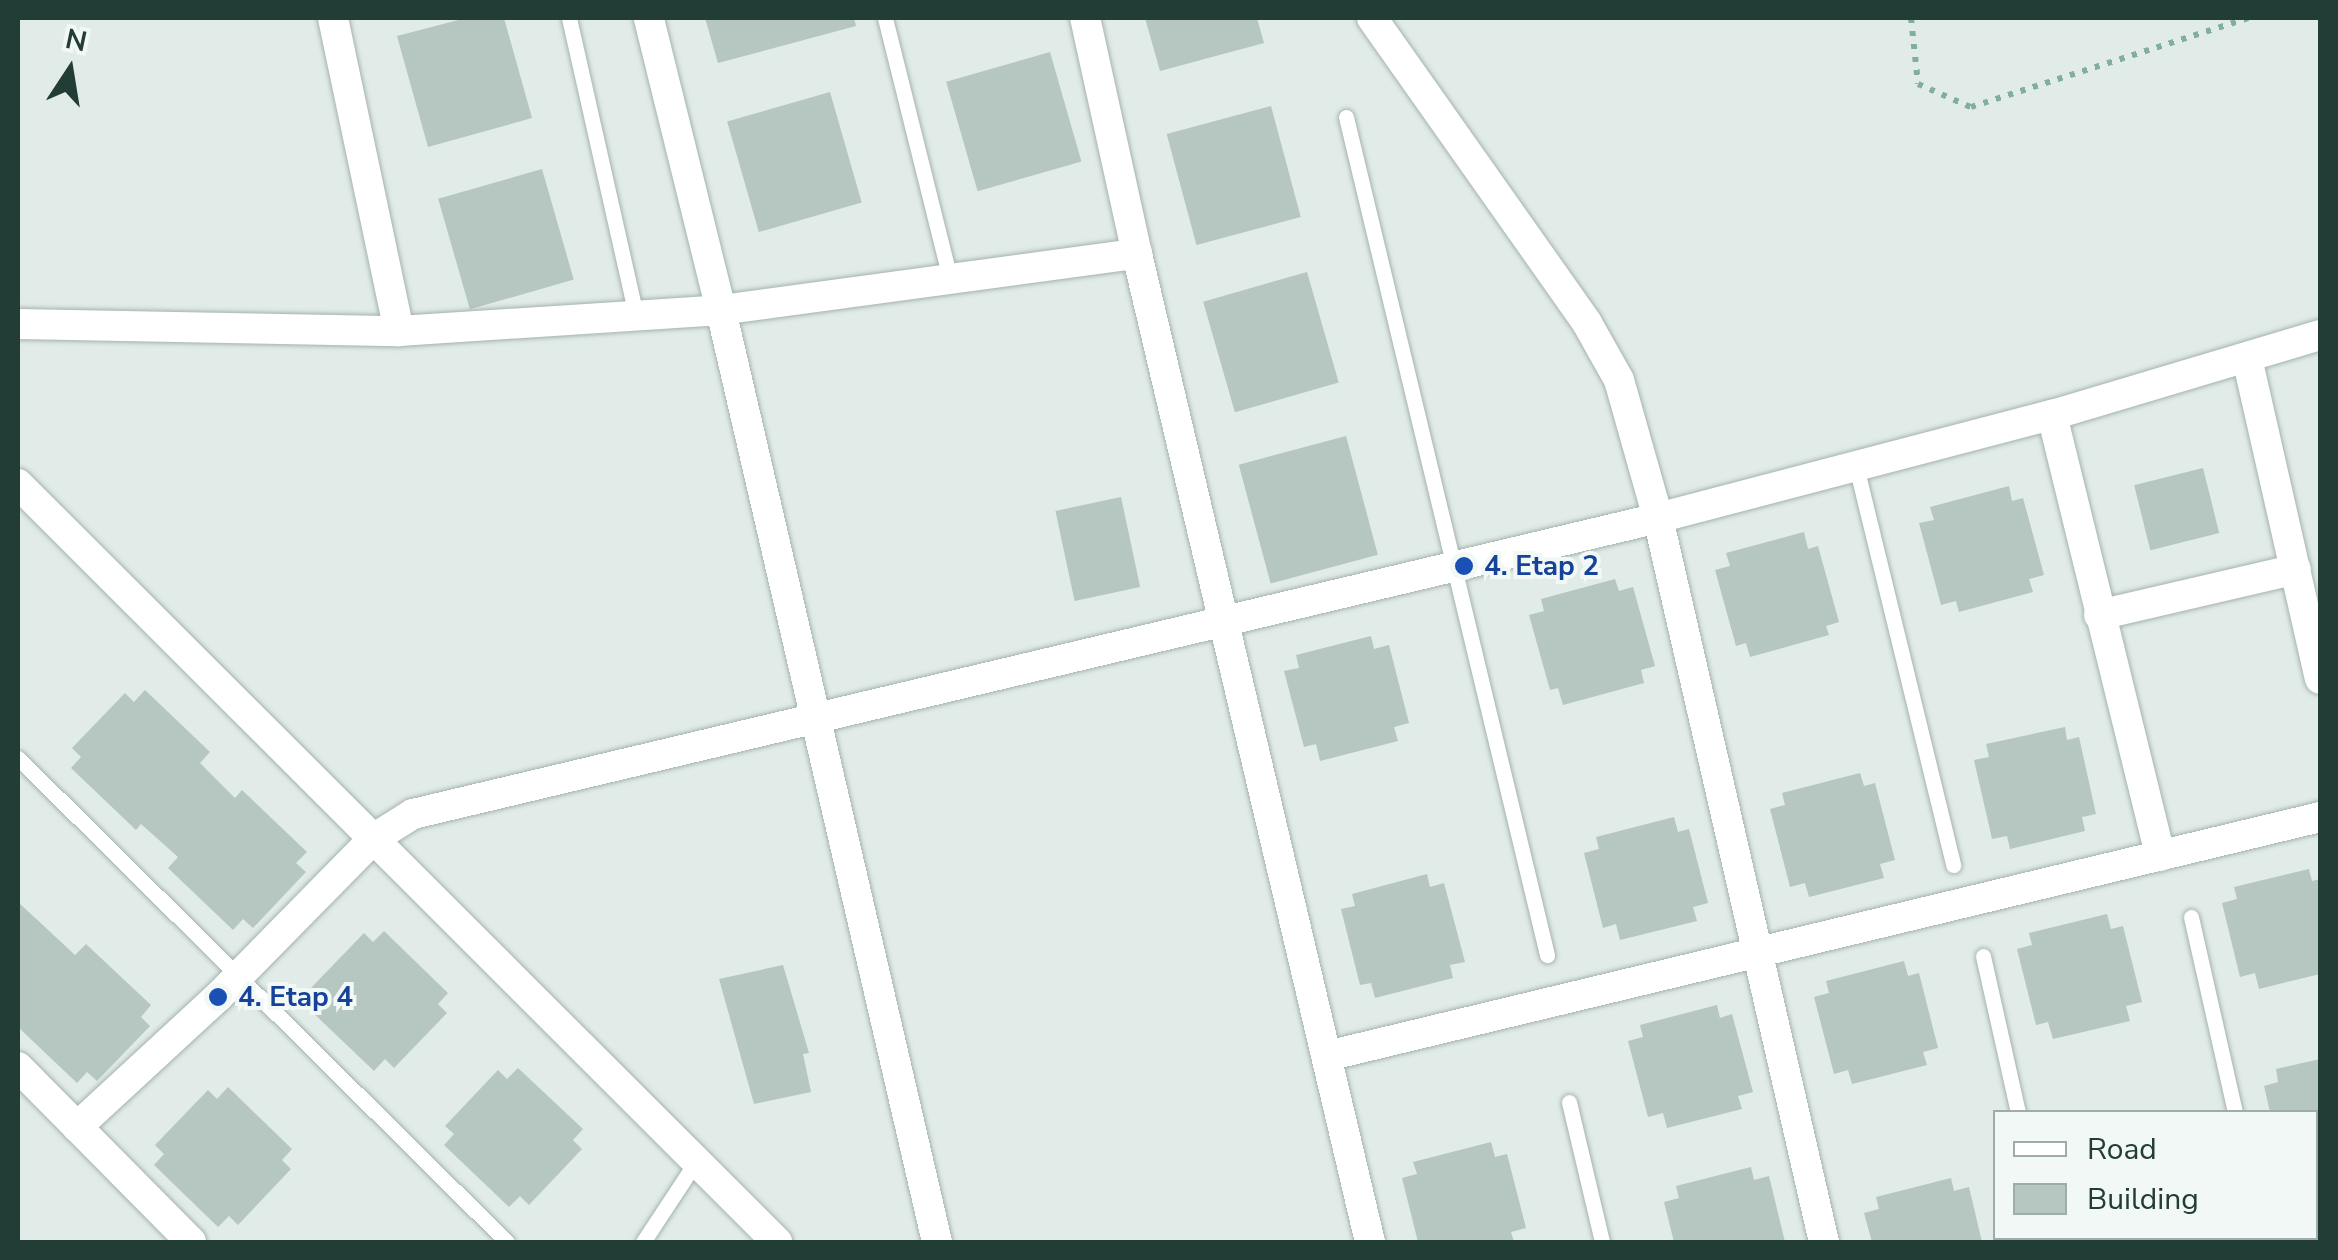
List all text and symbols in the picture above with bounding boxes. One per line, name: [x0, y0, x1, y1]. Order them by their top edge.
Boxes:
north arrow: [20, 20, 120, 120]
text: N: [62, 20, 90, 61]
place label: 4. Etap 2: [1484, 549, 1599, 583]
marker: 4. Etap 2: [1453, 555, 1475, 577]
place label: 4. Etap 4: [238, 980, 353, 1014]
marker: 4. Etap 4: [207, 986, 229, 1008]
legend: [1993, 1110, 2318, 1240]
text: Road: [2087, 1129, 2157, 1170]
text: Building: [2087, 1179, 2199, 1220]

